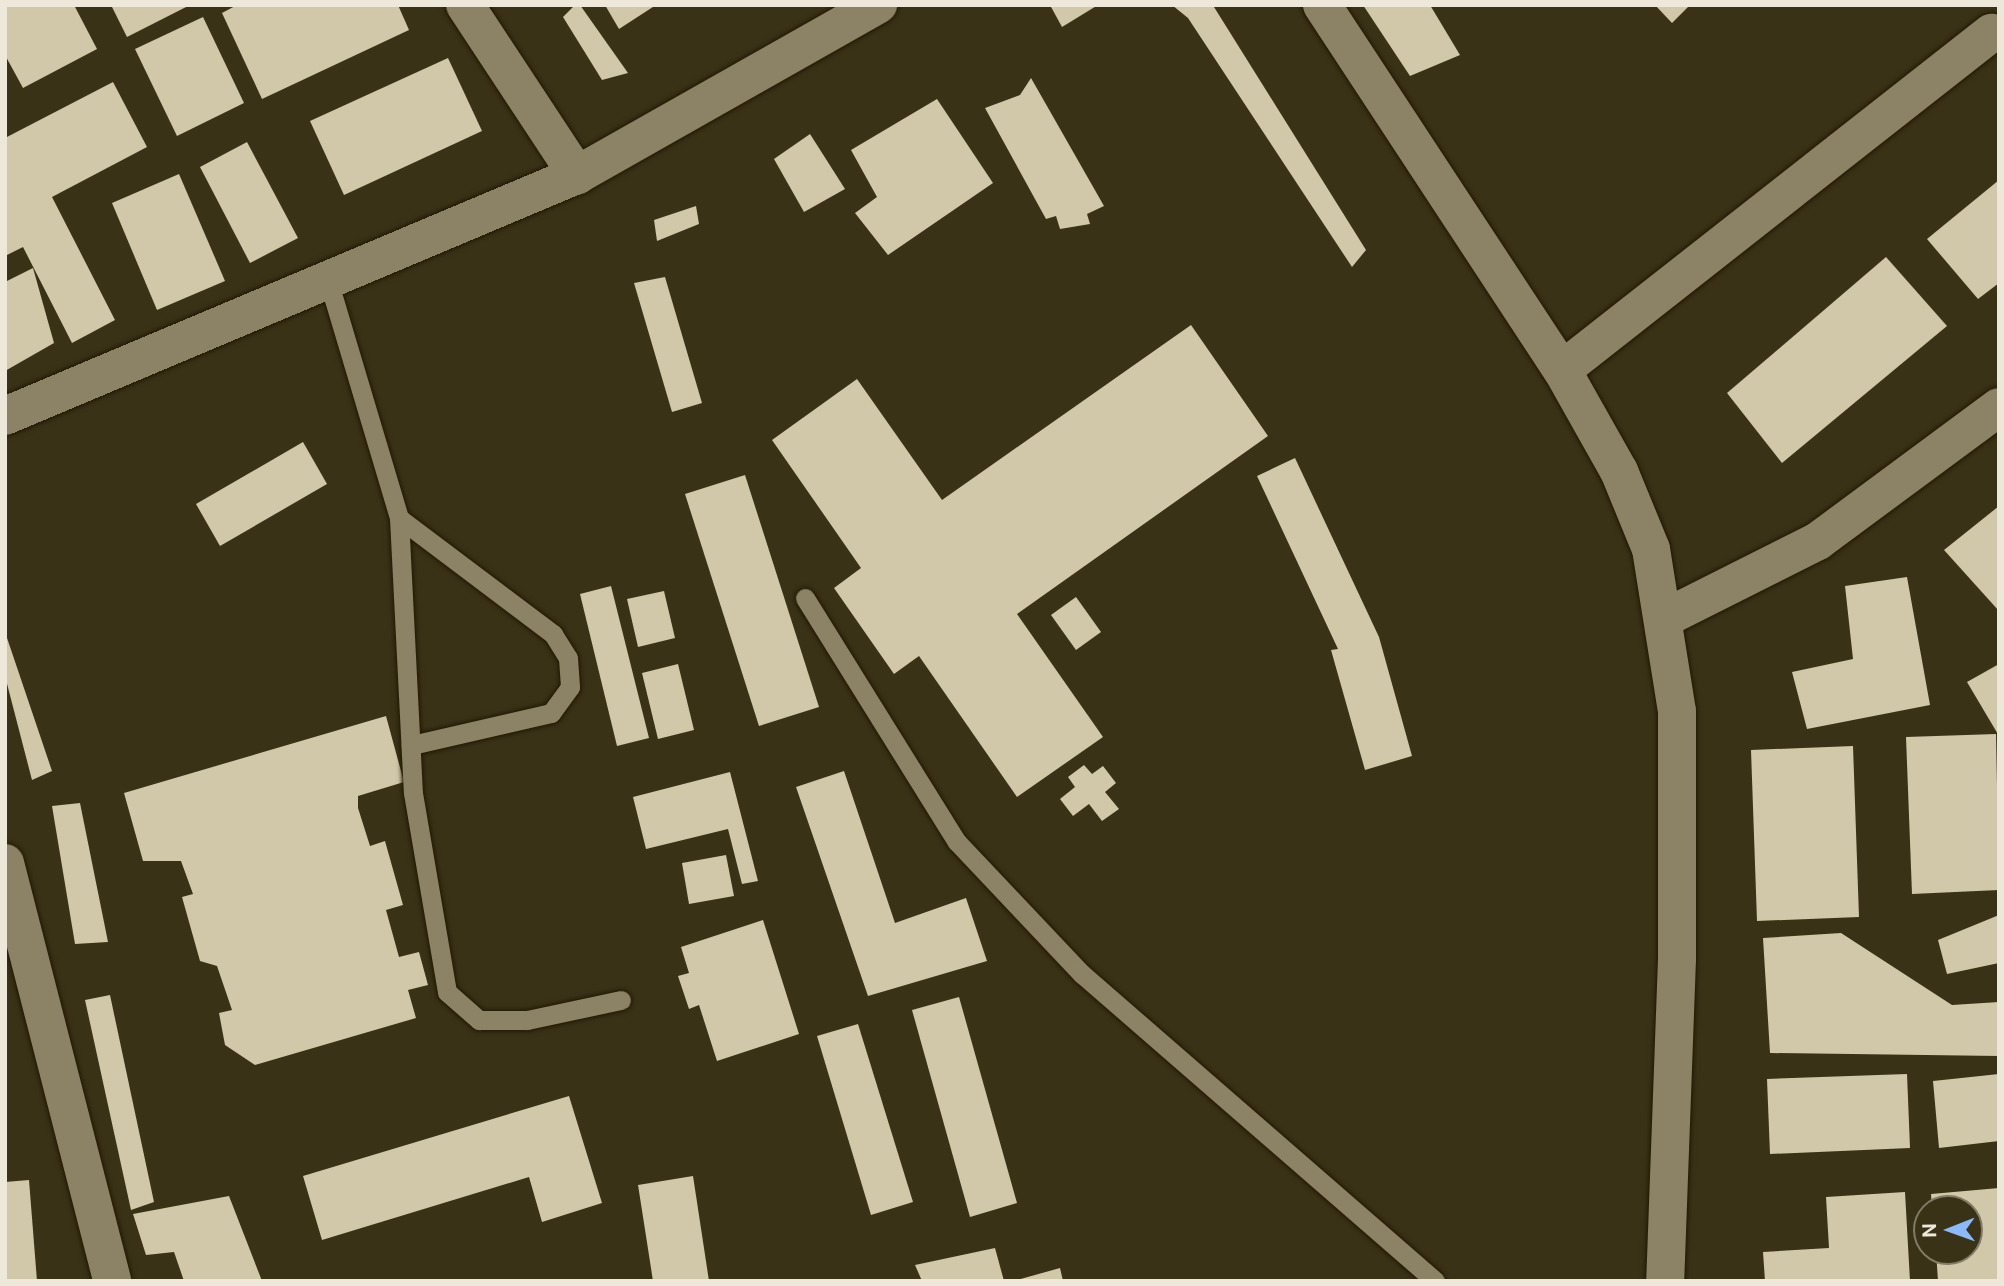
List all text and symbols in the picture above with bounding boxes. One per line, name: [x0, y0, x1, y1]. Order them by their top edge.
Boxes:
north arrow: [1913, 1195, 1983, 1265]
text: N: [1918, 1223, 1940, 1238]

